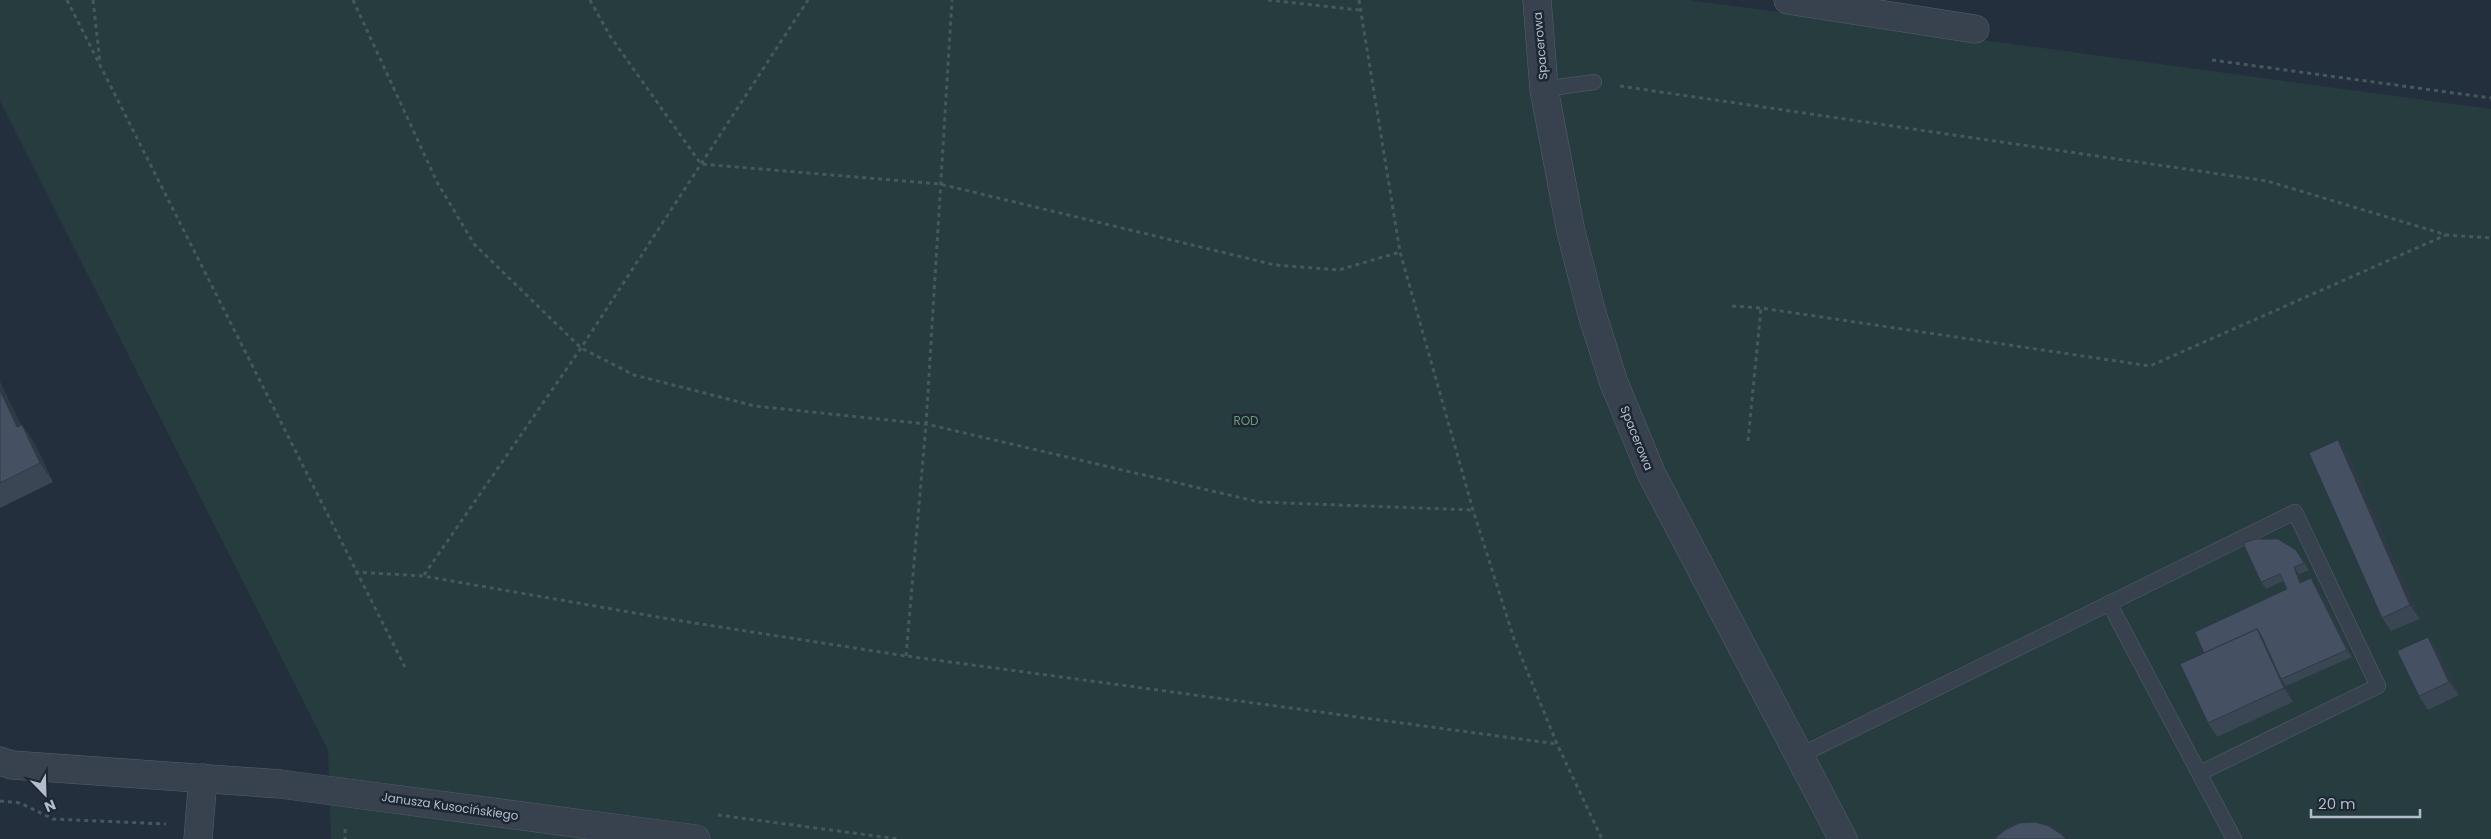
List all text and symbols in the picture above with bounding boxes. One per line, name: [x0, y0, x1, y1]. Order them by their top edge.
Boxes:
street label: Spacerowa: [1529, 11, 1551, 81]
street label: Spacerowa: [1616, 403, 1658, 473]
park label: ROD: [1233, 412, 1259, 429]
north arrow: [20, 769, 70, 819]
scale bar: [2311, 786, 2420, 818]
street label: Janusza Kusocińskiego: [380, 788, 520, 824]
text: 20 m: [2318, 793, 2356, 814]
text: N: [41, 795, 59, 817]

